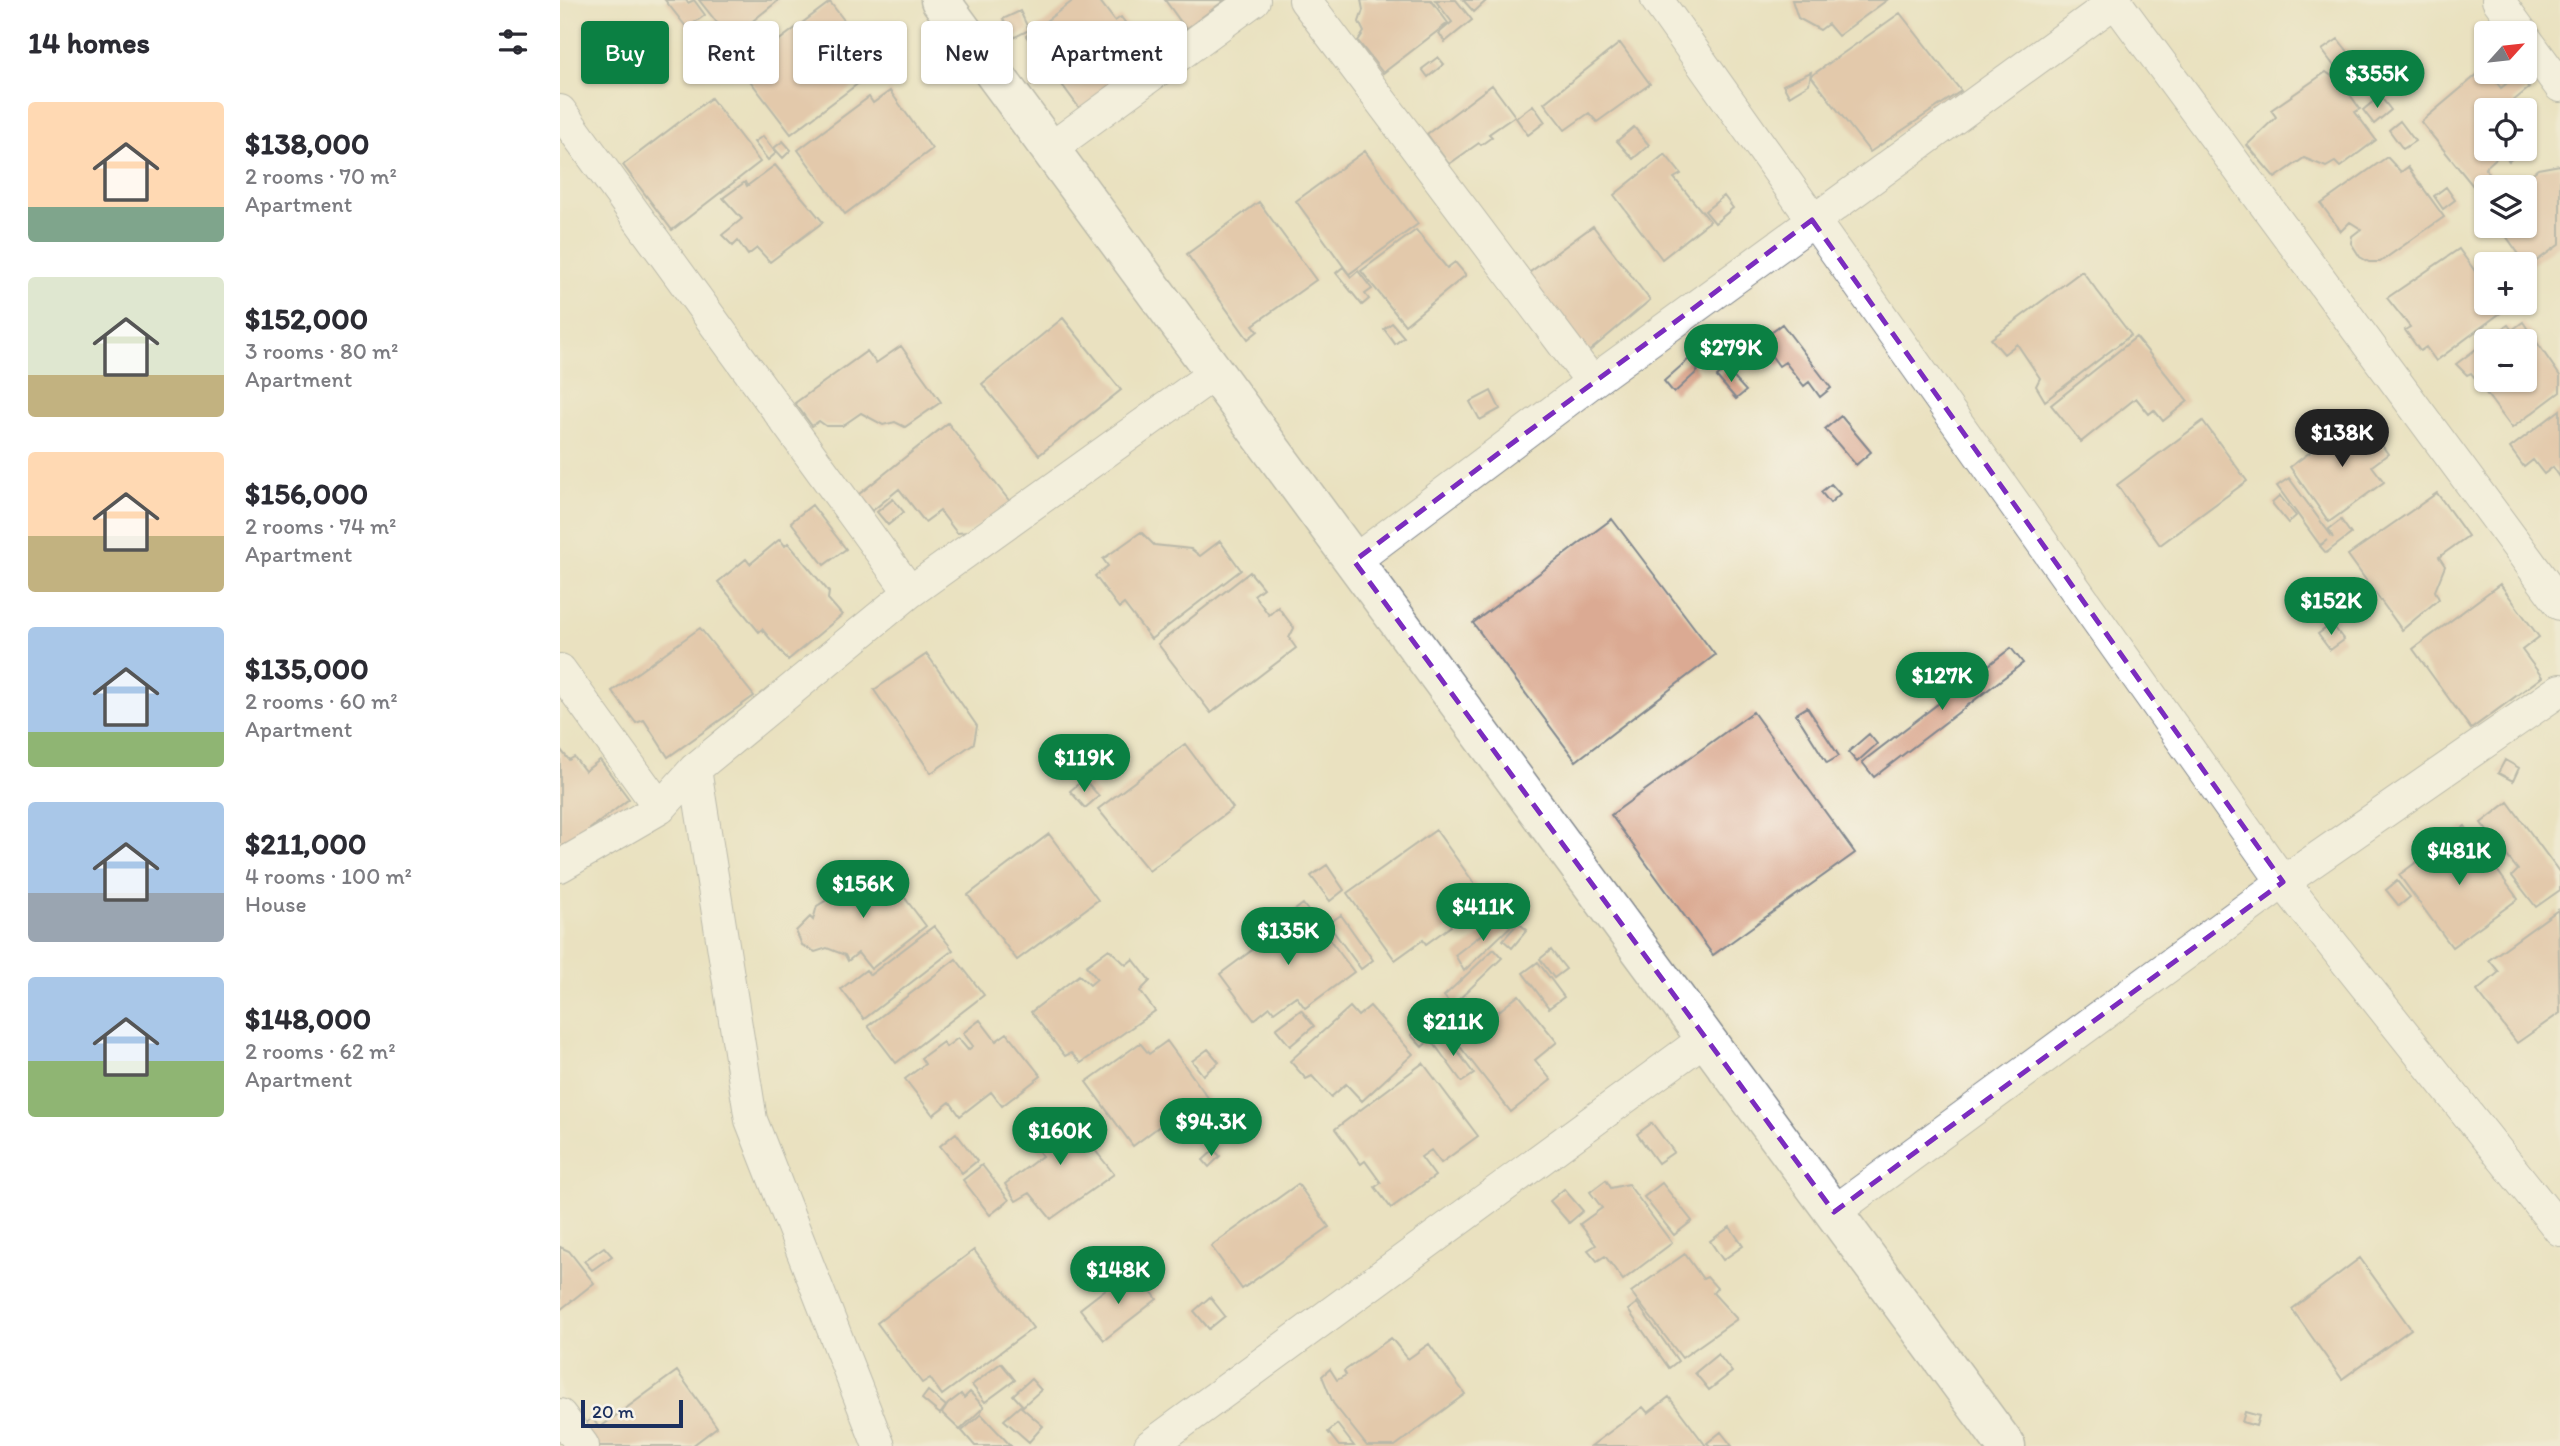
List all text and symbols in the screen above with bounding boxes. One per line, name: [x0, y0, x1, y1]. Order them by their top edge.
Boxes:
chip: Buy: [581, 21, 669, 84]
chip: Rent: [683, 21, 779, 84]
chip: Filters: [793, 21, 907, 84]
chip: New: [921, 21, 1013, 84]
chip: Apartment: [1027, 21, 1187, 84]
north arrow: [2474, 21, 2538, 84]
map controls: [2474, 21, 2537, 392]
icon: filters: [494, 23, 532, 61]
text: 14 homes: [28, 24, 150, 61]
pin: $355K: [2328, 50, 2426, 110]
text: $355K: [2345, 59, 2409, 87]
button: locate: [2474, 98, 2537, 161]
text: $138,000: [245, 125, 369, 162]
icon: home: [84, 130, 168, 214]
text: 2 rooms · 70 m²: [245, 162, 397, 190]
button: layers: [2474, 175, 2537, 238]
text: Apartment: [245, 190, 352, 218]
button: +: [2474, 252, 2537, 315]
text: $152,000: [245, 300, 368, 337]
icon: home: [84, 305, 168, 389]
pin: $279K: [1682, 324, 1780, 384]
button: −: [2474, 329, 2537, 392]
text: $279K: [1700, 333, 1762, 361]
text: 3 rooms · 80 m²: [245, 337, 399, 365]
text: Apartment: [245, 365, 352, 393]
pin: $138K: [2293, 410, 2391, 469]
text: $138K: [2311, 418, 2373, 446]
text: $156,000: [245, 475, 368, 512]
icon: home: [84, 480, 168, 564]
text: 2 rooms · 74 m²: [245, 512, 397, 540]
text: Apartment: [245, 540, 352, 568]
pin: $152K: [2282, 578, 2380, 637]
text: $152K: [2300, 586, 2362, 614]
text: $135,000: [245, 650, 369, 687]
pin: $127K: [1893, 652, 1991, 712]
icon: home: [84, 655, 168, 739]
text: $127K: [1912, 661, 1972, 689]
text: 2 rooms · 60 m²: [245, 687, 398, 715]
text: Apartment: [245, 715, 352, 743]
pin: $119K: [1035, 734, 1133, 794]
text: $119K: [1054, 743, 1114, 771]
text: $211,000: [245, 825, 366, 862]
pin: $481K: [2410, 828, 2508, 887]
icon: home: [84, 830, 168, 914]
text: $481K: [2427, 836, 2491, 864]
pin: $156K: [814, 860, 912, 920]
text: 4 rooms · 100 m²: [245, 862, 412, 890]
text: $156K: [832, 869, 894, 897]
pin: $411K: [1434, 884, 1532, 943]
text: House: [245, 890, 307, 918]
text: $411K: [1452, 892, 1514, 920]
pin: $135K: [1239, 908, 1337, 967]
text: $135K: [1257, 916, 1319, 944]
pin: $211K: [1404, 998, 1502, 1058]
text: $148,000: [245, 1000, 371, 1037]
icon: home: [84, 1005, 168, 1089]
text: $211K: [1423, 1007, 1483, 1035]
text: 2 rooms · 62 m²: [245, 1037, 396, 1065]
text: Apartment: [245, 1065, 352, 1093]
pin: $94.3K: [1154, 1098, 1268, 1158]
text: $94.3K: [1176, 1107, 1246, 1135]
pin: $160K: [1011, 1108, 1109, 1167]
text: $160K: [1028, 1116, 1092, 1144]
pin: $148K: [1069, 1246, 1167, 1306]
text: $148K: [1086, 1255, 1150, 1283]
scale bar: [581, 1397, 682, 1429]
text: 20 m: [592, 1400, 634, 1423]

